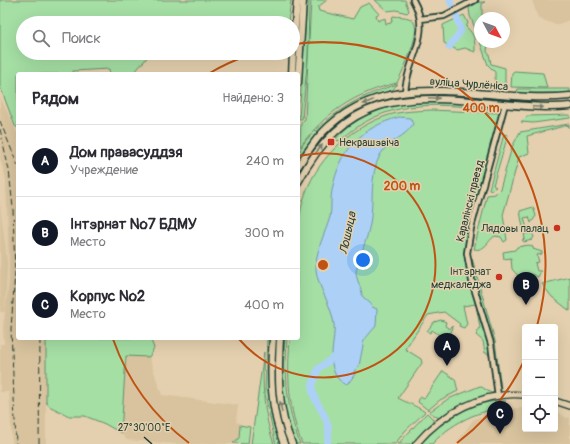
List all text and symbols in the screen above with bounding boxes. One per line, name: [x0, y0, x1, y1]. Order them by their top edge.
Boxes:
north arrow: [474, 12, 510, 48]
search box: [16, 16, 300, 60]
icon: search: [30, 27, 52, 49]
text: Поиск: [62, 29, 101, 48]
street label: вуліца Чурлёніса: [429, 75, 509, 93]
text: Рядом: [32, 88, 79, 109]
text: Найдено: 3: [222, 90, 284, 106]
one-way arrow: [428, 95, 441, 101]
one-way arrow: [362, 99, 373, 105]
text: 400 m: [462, 101, 500, 116]
one-way arrow: [532, 103, 544, 110]
place label: Некрашэвіча: [339, 136, 399, 149]
marker: Некрашэвіча: [326, 137, 336, 147]
text: Дом правасуддзя: [70, 143, 183, 162]
one-way arrow: [315, 144, 323, 155]
text: A: [41, 153, 49, 169]
text: 240 m: [246, 153, 284, 169]
street label: Каралінскі праезд: [454, 158, 487, 243]
text: Учреждение: [70, 162, 138, 178]
text: 200 m: [384, 179, 421, 194]
water label: Лошыца: [336, 209, 360, 256]
text: Інтэрнат №7 БДМУ: [70, 215, 197, 234]
place label: Лядовы палац: [480, 222, 549, 235]
marker: Лядовы палац: [552, 223, 562, 233]
text: B: [41, 225, 49, 241]
text: 300 m: [245, 225, 284, 241]
text: Место: [70, 234, 106, 250]
your location: [353, 250, 373, 270]
centre of rings: [316, 258, 330, 272]
place label: Інтэрнат медкаледжа: [431, 265, 491, 291]
marker: Інтэрнат медкаледжа: [494, 272, 504, 282]
pin: B: [513, 272, 539, 305]
text: Корпус №2: [70, 287, 145, 306]
text: C: [41, 297, 49, 313]
text: 400 m: [244, 297, 284, 313]
text: Место: [70, 306, 106, 322]
map controls: [522, 324, 558, 432]
button: +: [522, 324, 558, 360]
pin: A: [434, 333, 460, 366]
button: −: [522, 360, 558, 396]
button: locate: [522, 396, 558, 432]
one-way arrow: [278, 401, 284, 413]
pin: C: [487, 401, 513, 434]
text: 27°30'00"E: [118, 422, 170, 434]

